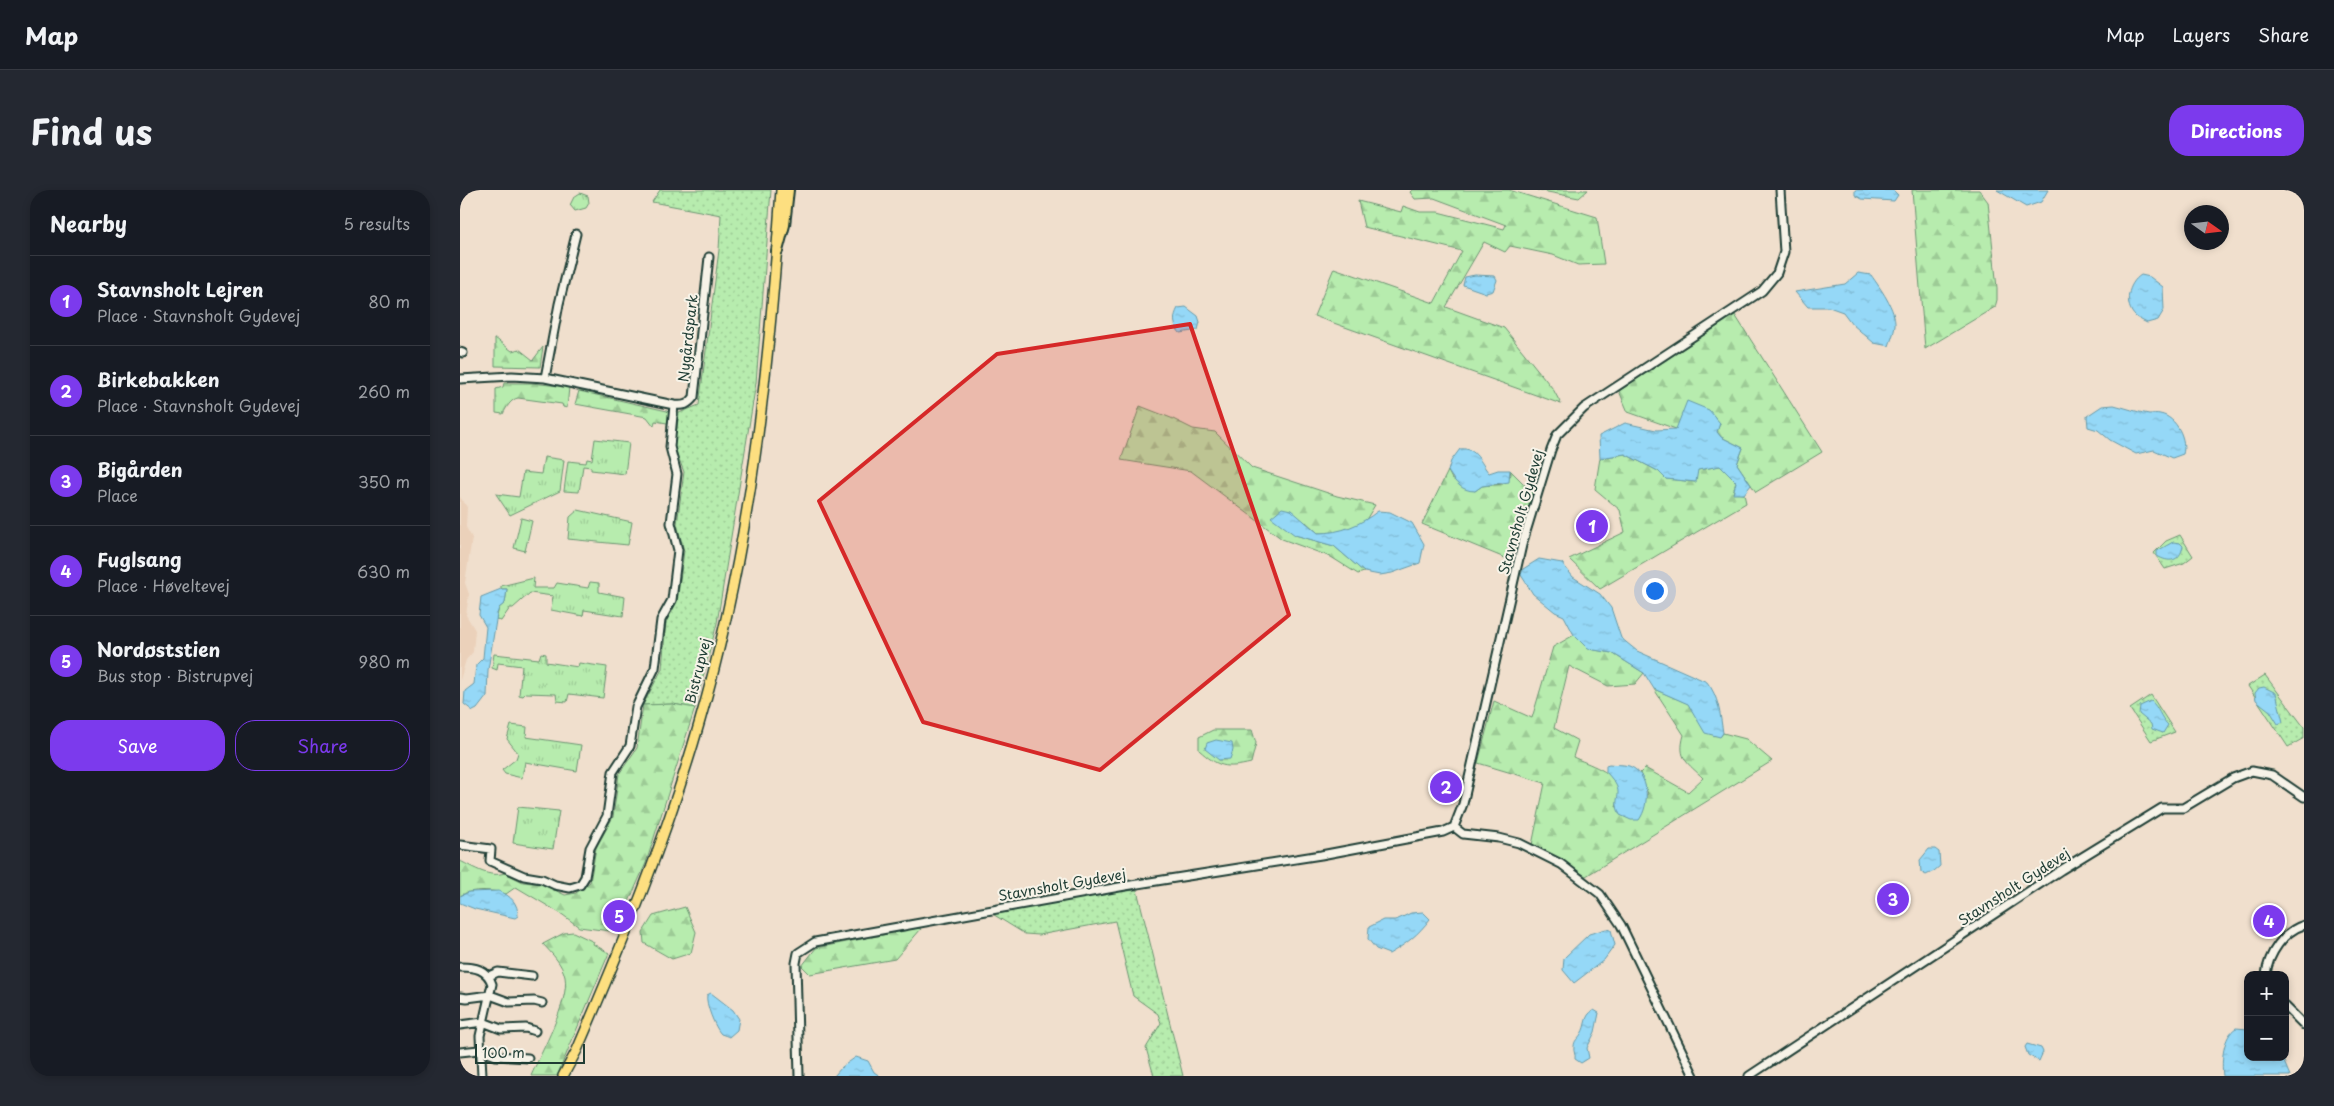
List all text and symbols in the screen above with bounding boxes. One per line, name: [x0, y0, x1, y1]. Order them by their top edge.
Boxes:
text: Map: [25, 17, 78, 53]
text: Map: [2106, 21, 2145, 48]
text: Layers: [2173, 21, 2230, 48]
text: Share: [2258, 21, 2309, 48]
text: Find us: [30, 104, 152, 157]
button: Directions: [2169, 105, 2304, 156]
north arrow: [2184, 205, 2229, 250]
text: Nearby: [50, 207, 127, 239]
text: 5 results: [343, 211, 410, 235]
text: Stavnsholt Lejren: [97, 275, 264, 303]
text: 1: [62, 289, 70, 313]
text: 80 m: [368, 289, 410, 313]
street label: Nygårdspark: [672, 293, 703, 383]
text: Place · Stavnsholt Gydevej: [97, 303, 300, 327]
text: Birkebakken: [97, 365, 220, 393]
text: 2: [60, 379, 72, 403]
text: 260 m: [358, 379, 410, 403]
text: Place · Stavnsholt Gydevej: [97, 393, 300, 417]
street label: Stavnsholt Gydevej: [1493, 447, 1548, 577]
text: Bigården: [97, 455, 183, 483]
text: 3: [61, 469, 71, 493]
text: 350 m: [358, 469, 410, 493]
text: Place: [97, 483, 138, 507]
pin: 1: [1576, 507, 1608, 545]
text: Fuglsang: [97, 545, 182, 573]
text: 4: [61, 559, 71, 583]
text: 630 m: [357, 559, 410, 583]
text: Place · Høveltevej: [97, 573, 230, 597]
your location: [1642, 578, 1668, 604]
text: Nordøststien: [97, 635, 220, 663]
street label: Bistrupvej: [679, 636, 716, 706]
text: 5: [61, 649, 71, 673]
text: 980 m: [358, 649, 410, 673]
text: Bus stop · Bistrupvej: [97, 663, 253, 687]
button: Save: [50, 720, 225, 771]
button: Share: [235, 720, 410, 771]
pin: 2: [1430, 768, 1462, 806]
street label: Stavnsholt Gydevej: [1954, 843, 2074, 931]
street label: Stavnsholt Gydevej: [996, 863, 1127, 906]
pin: 3: [1877, 880, 1909, 918]
pin: 5: [603, 897, 635, 935]
pin: 4: [2253, 902, 2285, 940]
map controls: [2244, 971, 2289, 1061]
button: +: [2244, 971, 2289, 1016]
button: −: [2244, 1016, 2289, 1061]
scale bar: [475, 1041, 585, 1064]
text: 100 m: [482, 1042, 525, 1063]

